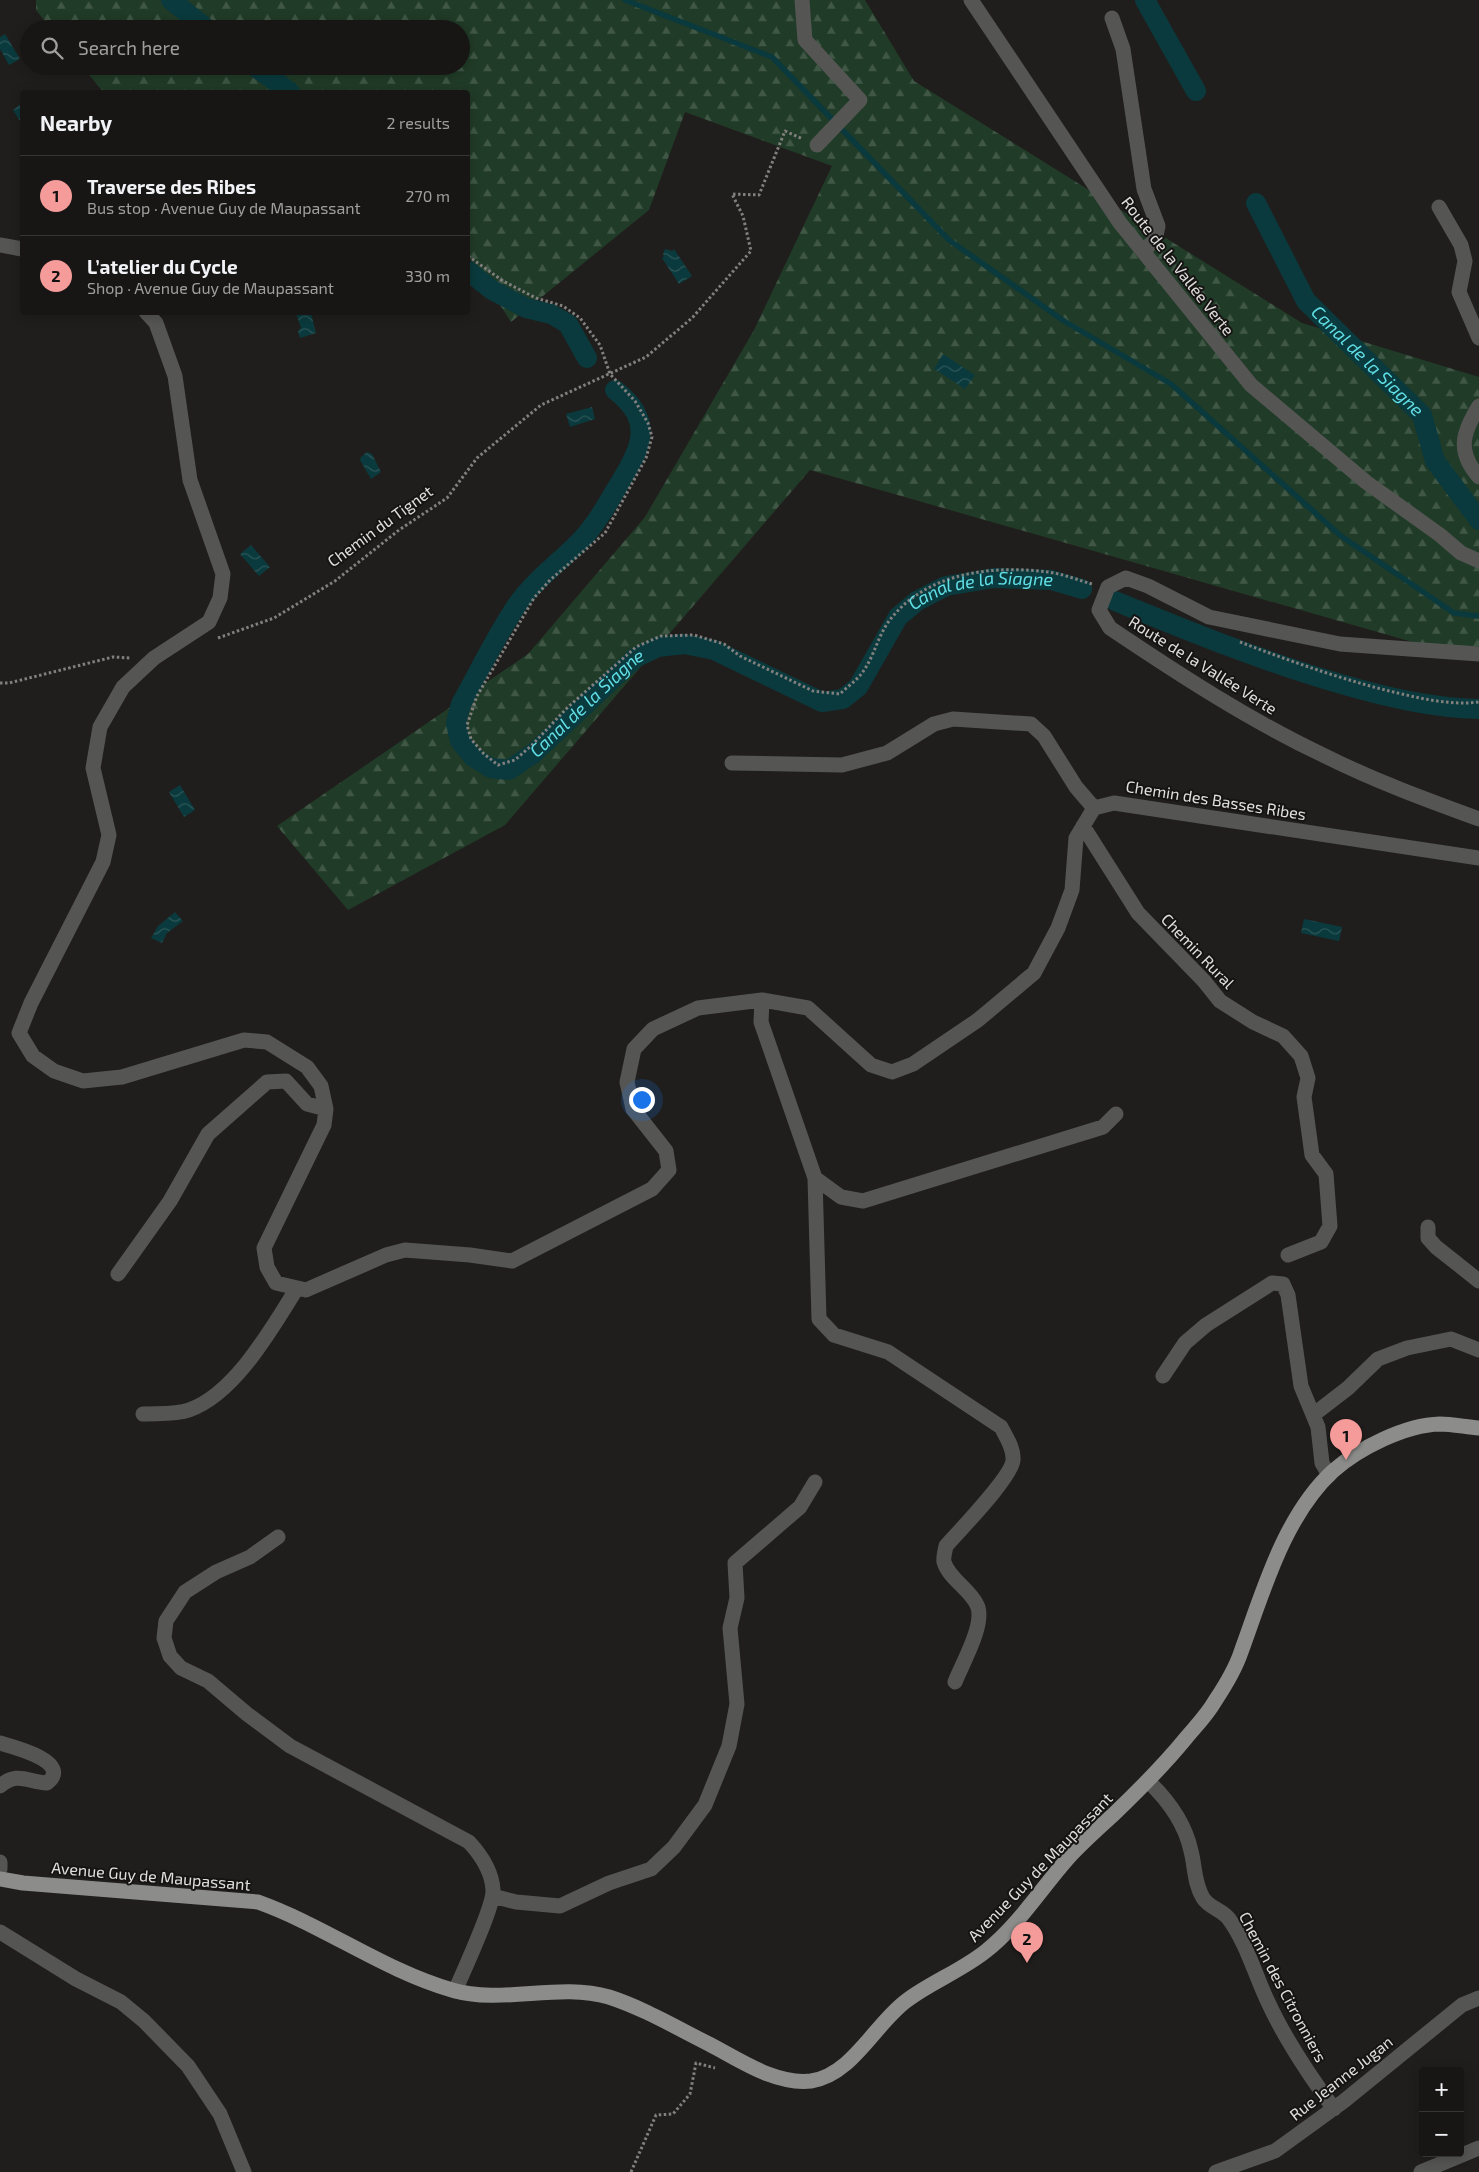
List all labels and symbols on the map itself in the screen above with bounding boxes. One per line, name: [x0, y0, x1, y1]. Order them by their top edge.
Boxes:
street label: Route de la Vallée Verte: [1118, 192, 1239, 339]
water label: Canal de la Siagne: [1307, 301, 1429, 421]
street label: Chemin du Tignet: [323, 481, 436, 570]
water label: Canal de la Siagne: [903, 566, 1054, 614]
street label: Route de la Vallée Verte: [1126, 611, 1281, 718]
water label: Canal de la Siagne: [525, 643, 647, 761]
street label: Chemin des Basses Ribes: [1125, 776, 1308, 823]
street label: Chemin Rural: [1158, 909, 1239, 992]
your location: [629, 1087, 655, 1113]
pin: 1: [1330, 1419, 1362, 1460]
street label: Avenue Guy de Maupassant: [963, 1788, 1116, 1945]
street label: Avenue Guy de Maupassant: [51, 1857, 251, 1894]
street label: Chemin des Citronniers: [1236, 1908, 1331, 2065]
pin: 2: [1011, 1922, 1043, 1963]
street label: Rue Jeanne Jugan: [1285, 2031, 1396, 2124]

